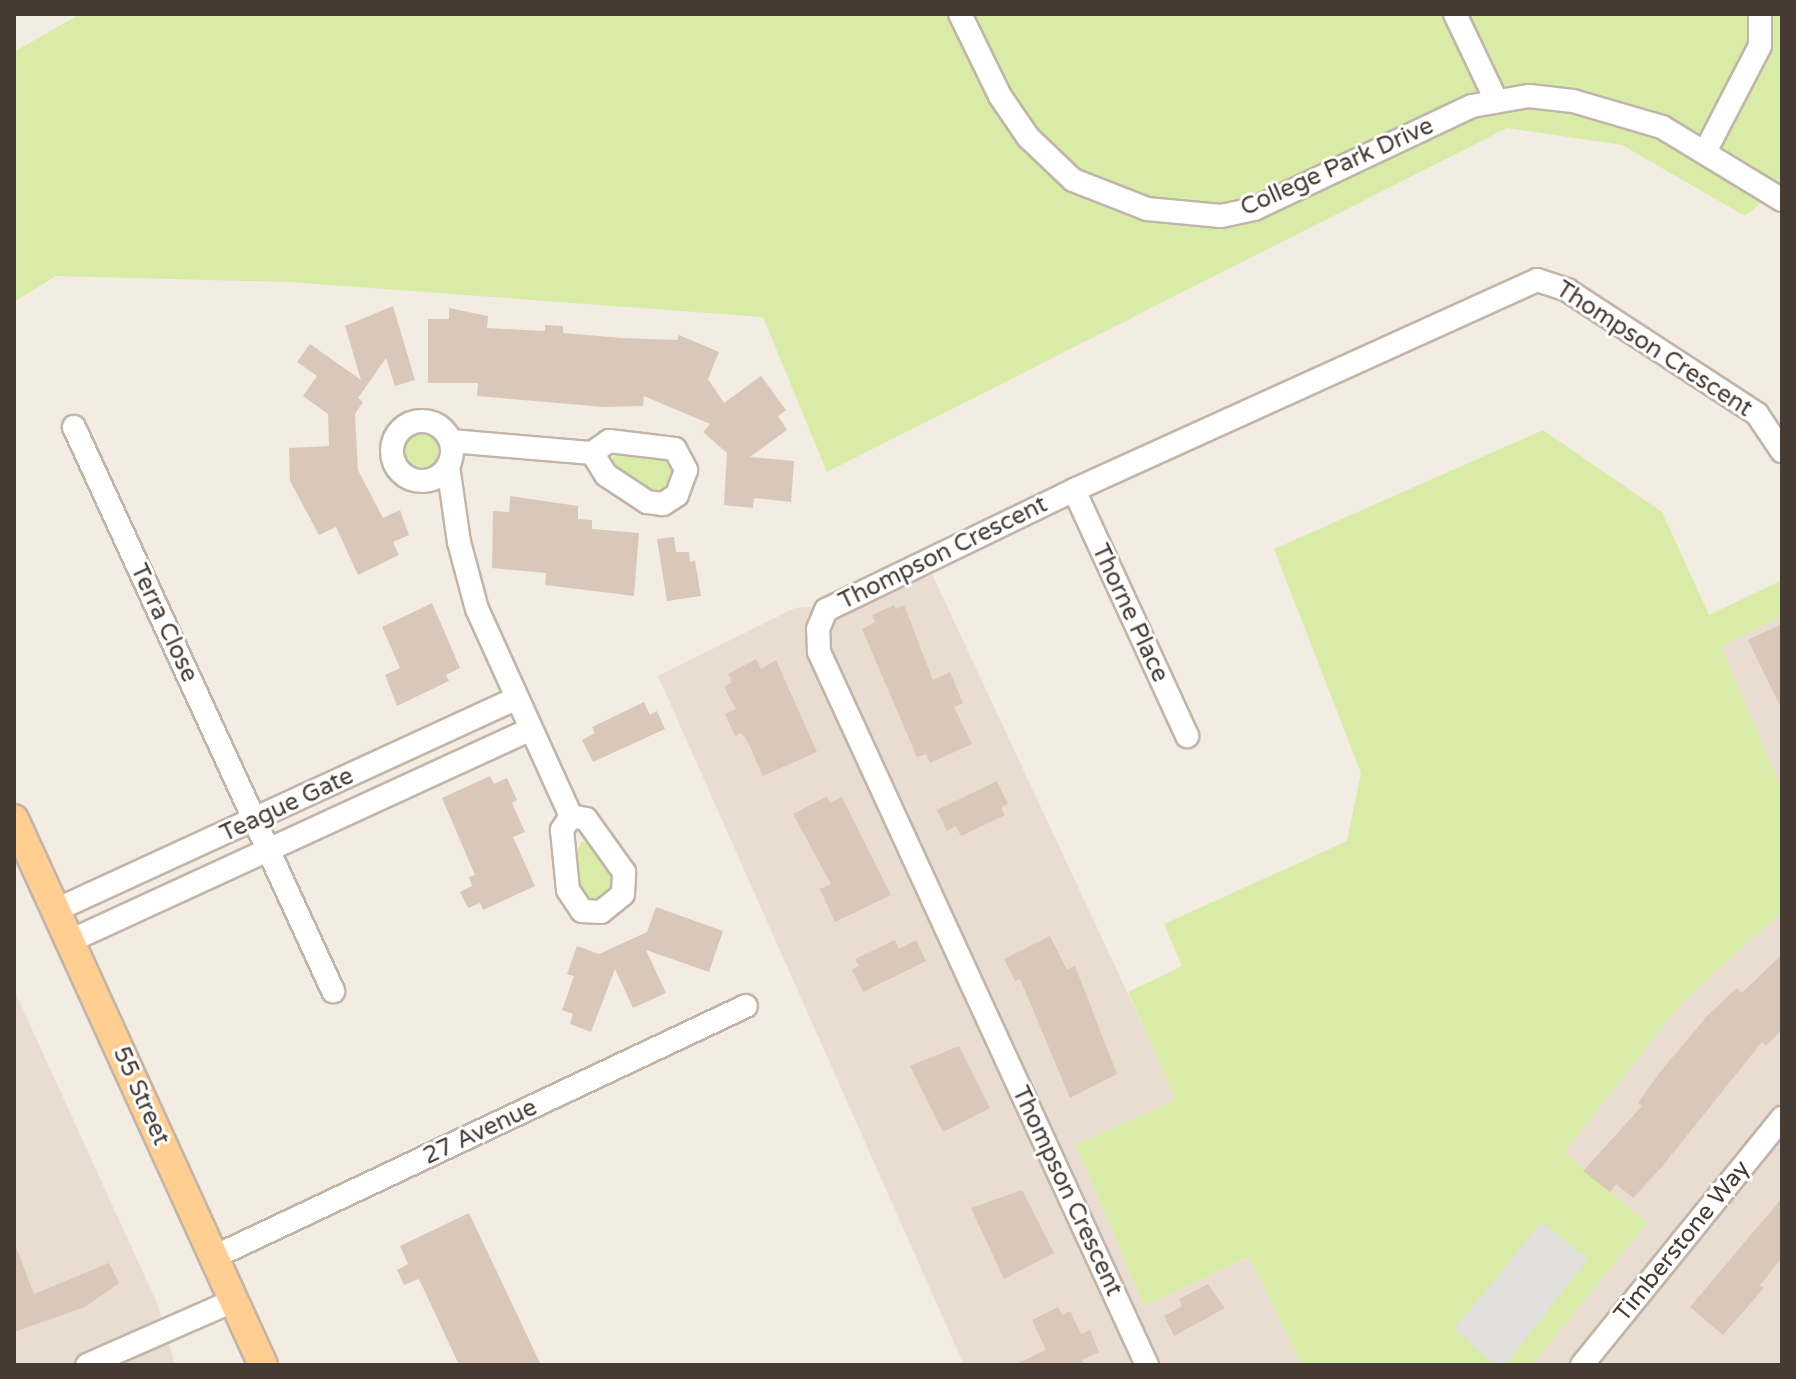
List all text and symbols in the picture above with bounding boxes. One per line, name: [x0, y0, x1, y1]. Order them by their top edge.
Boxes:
street label: College Park Drive: [1236, 112, 1438, 222]
street label: Thompson Crescent: [1551, 275, 1757, 423]
street label: Thompson Crescent: [834, 490, 1052, 616]
street label: Thorne Place: [1085, 539, 1175, 687]
street label: Terra Close: [124, 559, 204, 687]
street label: Teague Gate: [216, 762, 358, 848]
street label: 55 Street: [106, 1042, 176, 1150]
street label: Thompson Crescent: [1006, 1082, 1128, 1300]
street label: 27 Avenue: [419, 1093, 541, 1171]
street label: Timberstone Way: [1608, 1155, 1756, 1327]

